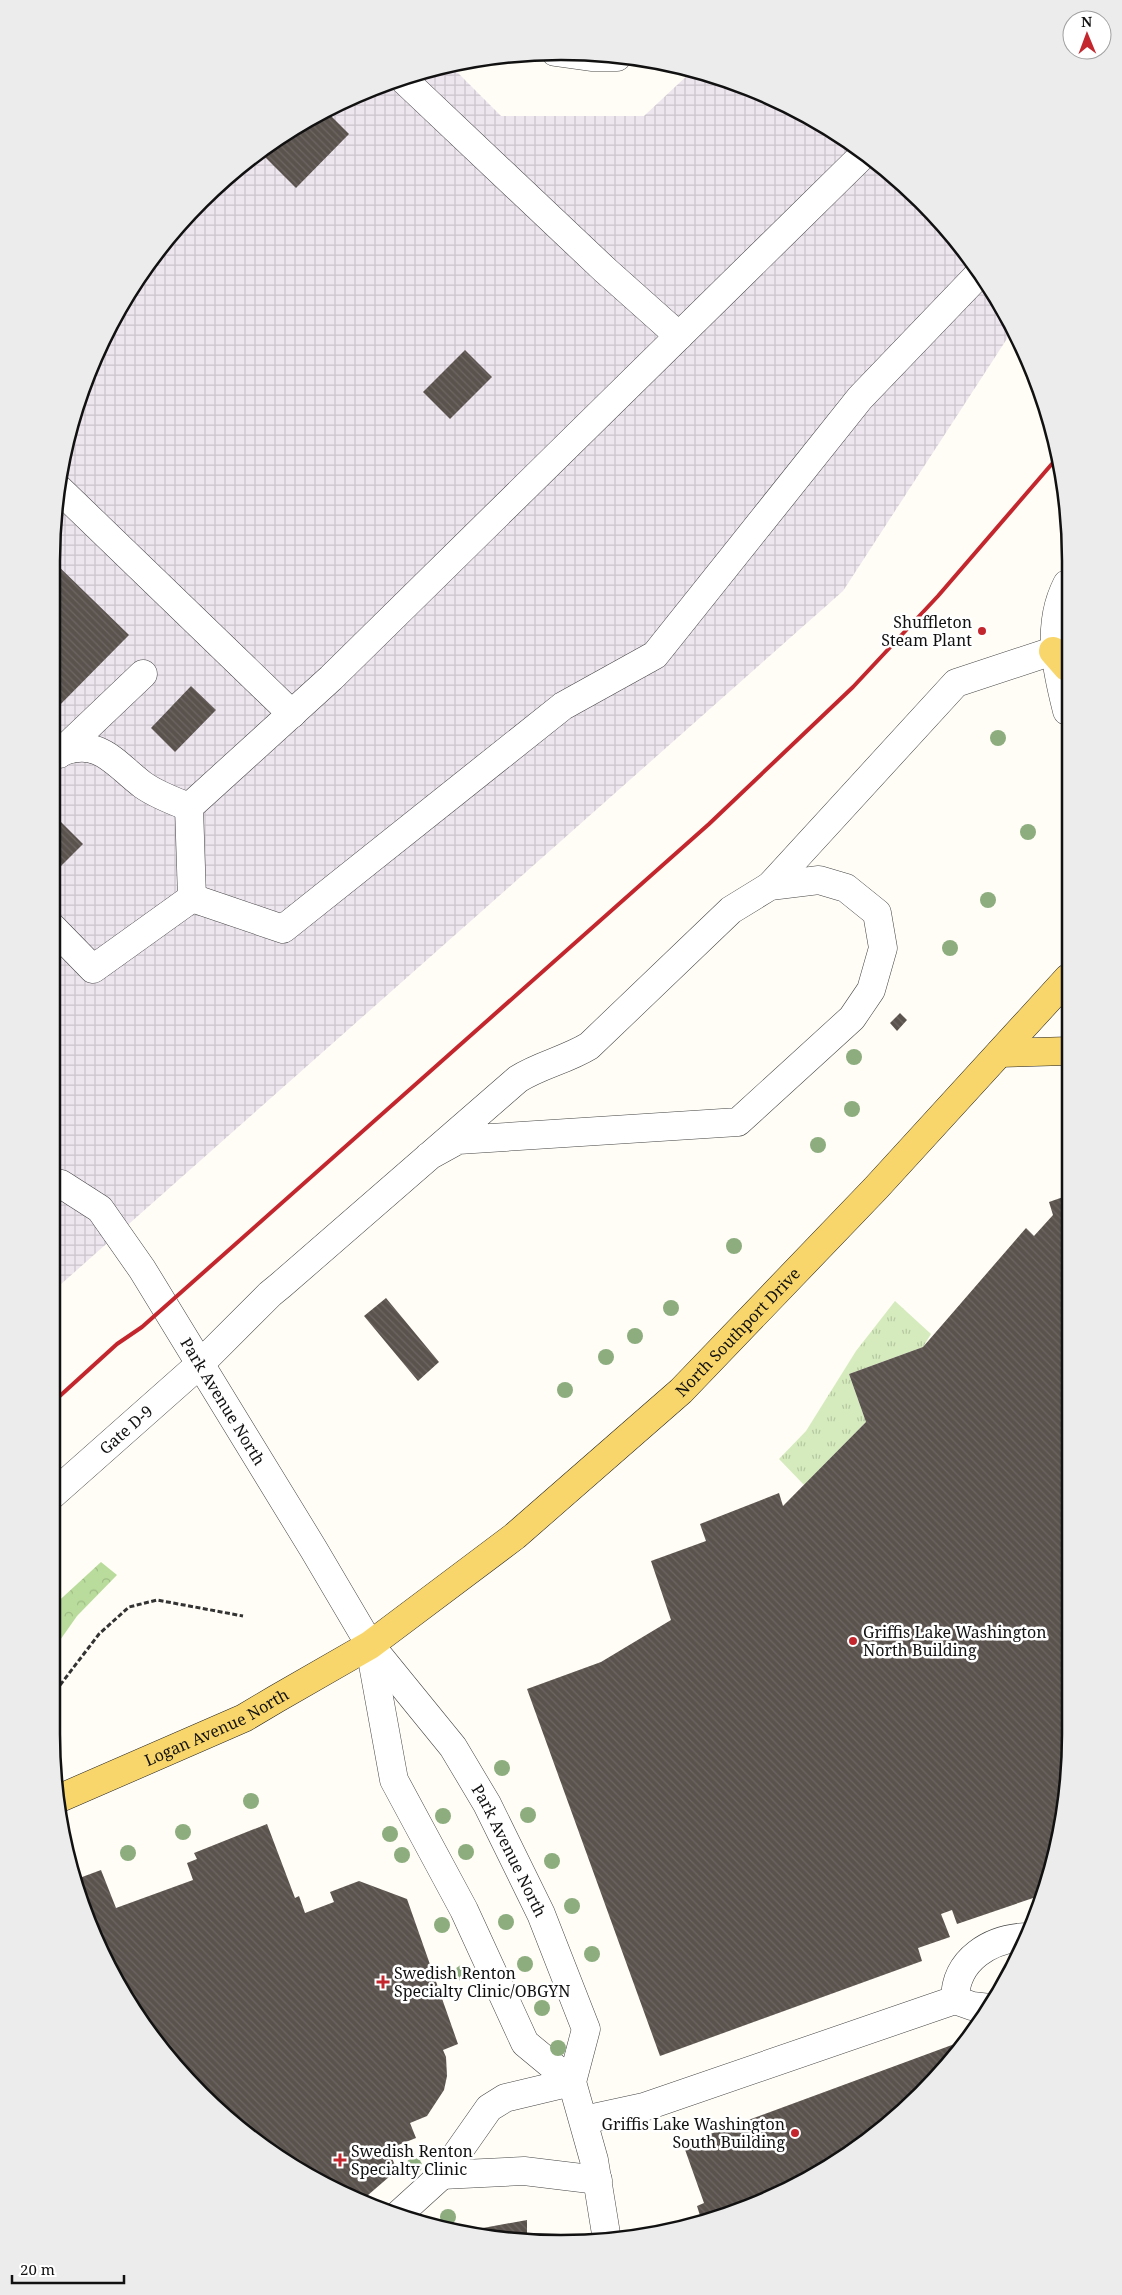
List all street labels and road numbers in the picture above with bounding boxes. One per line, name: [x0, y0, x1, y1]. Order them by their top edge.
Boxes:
street label: North Southport Drive: [670, 1263, 805, 1402]
street label: Park Avenue North: [176, 1333, 271, 1469]
street label: Gate D-9: [94, 1400, 157, 1459]
street label: Logan Avenue North: [141, 1683, 292, 1771]
street label: Park Avenue North: [467, 1780, 552, 1921]

